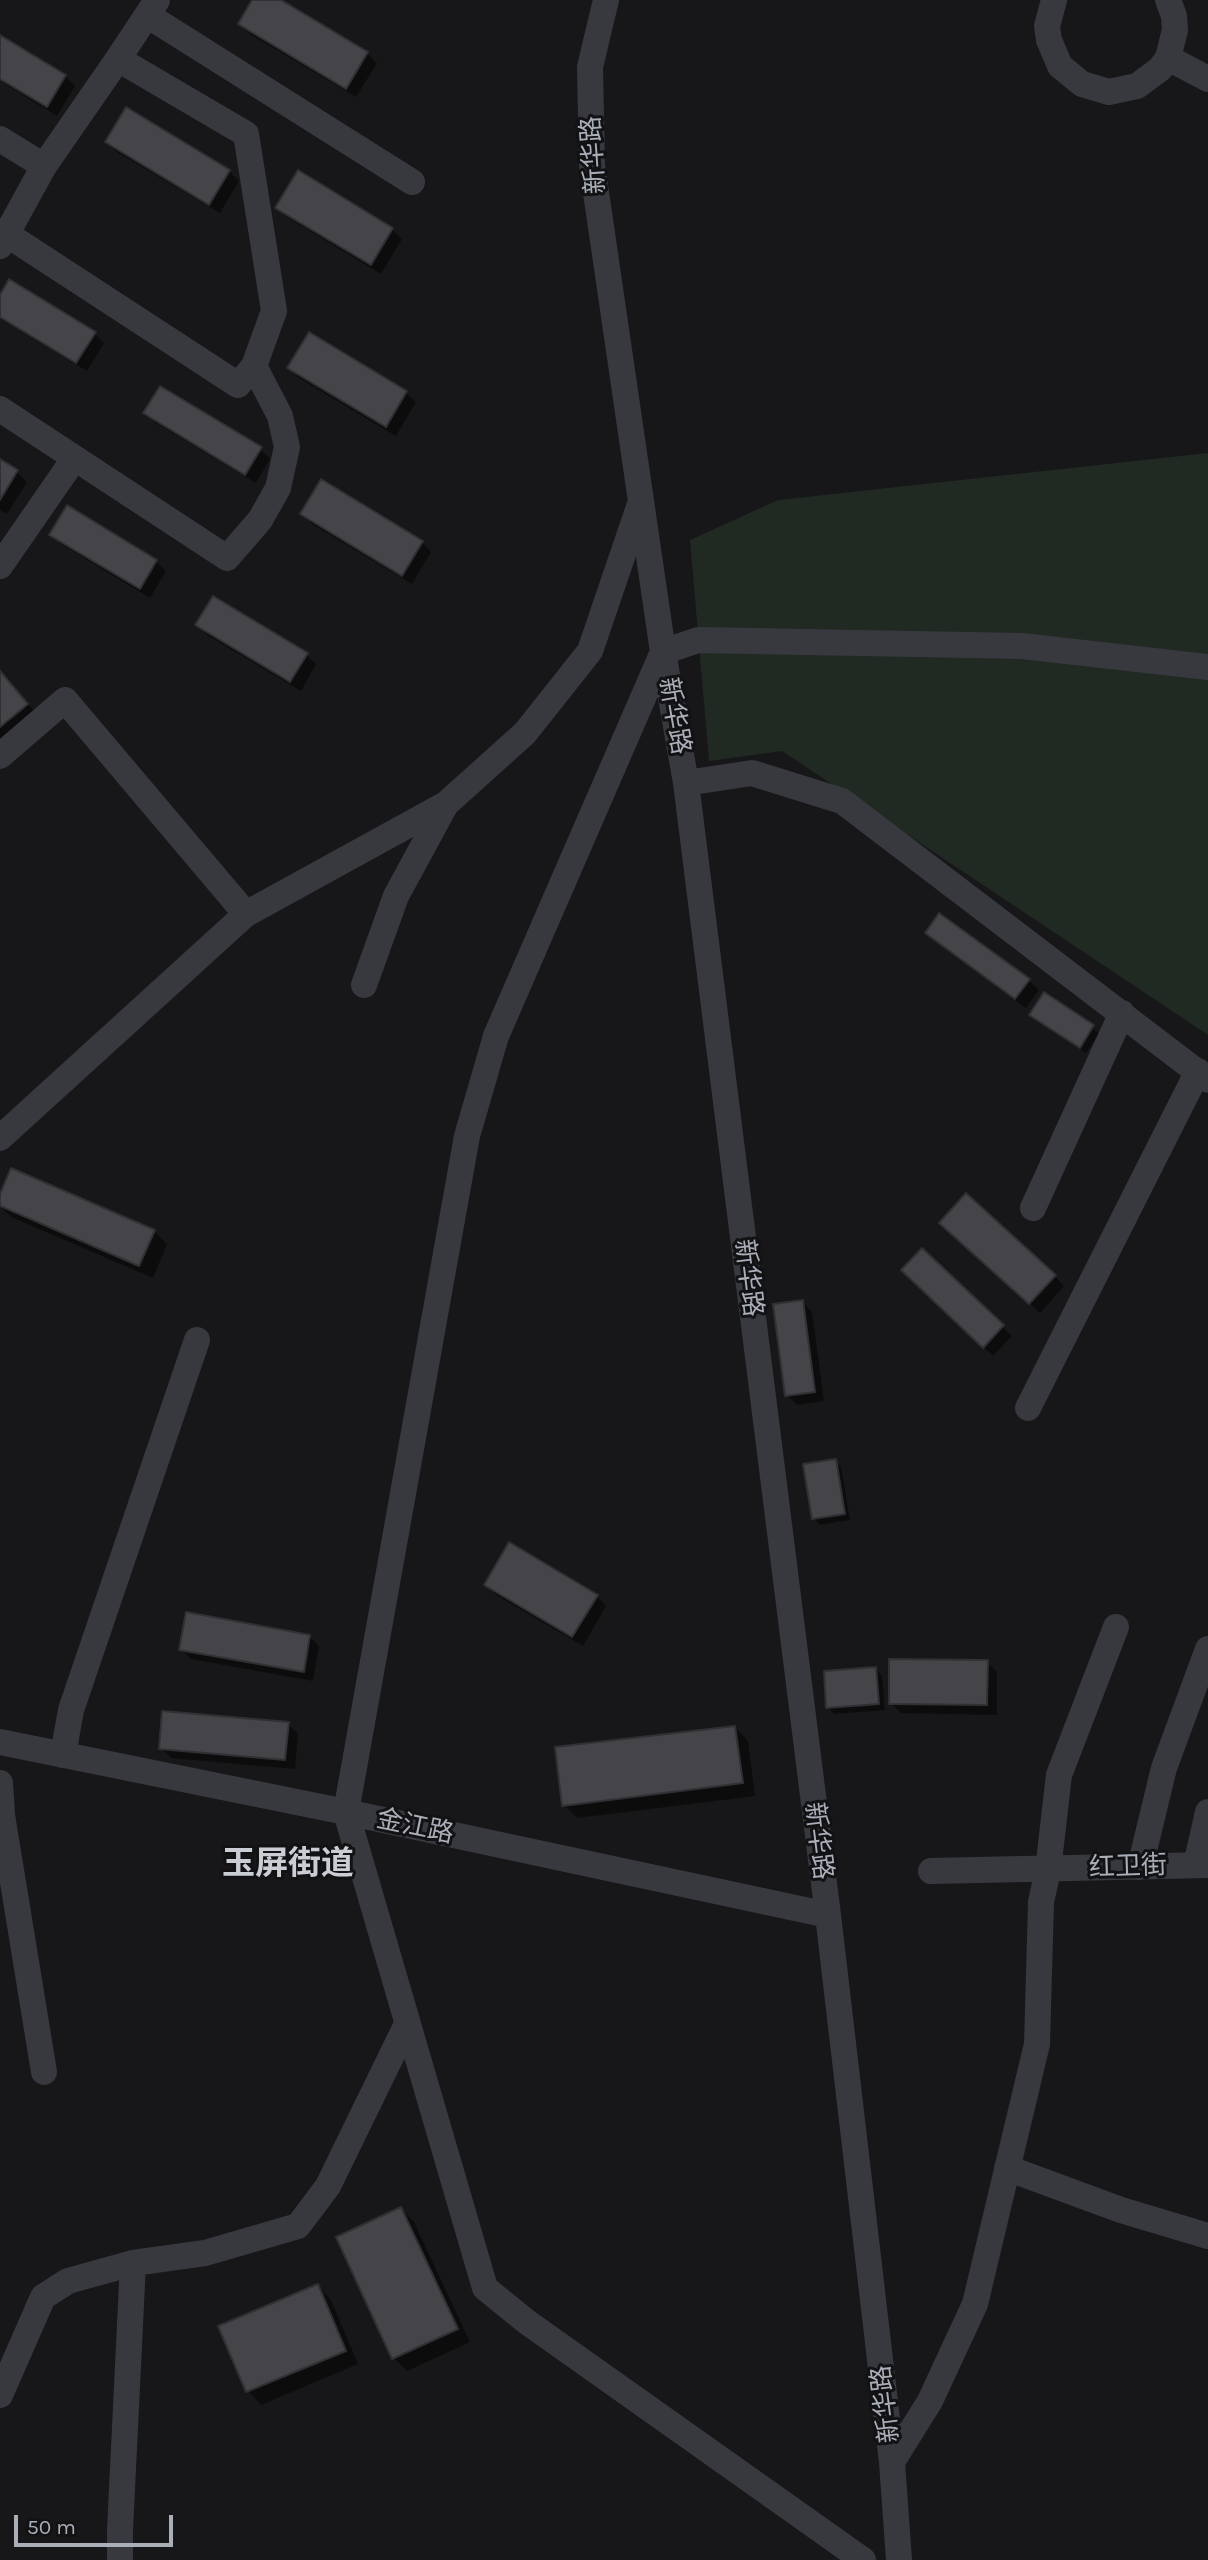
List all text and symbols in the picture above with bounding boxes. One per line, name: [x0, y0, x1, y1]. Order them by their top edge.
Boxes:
street label: 新华路: [576, 115, 612, 195]
street label: 新华路: [652, 675, 696, 757]
street label: 新华路: [728, 1237, 768, 1319]
street label: 新华路: [798, 1800, 838, 1882]
street label: 金江路: [374, 1804, 456, 1850]
district label: 玉屏街道: [222, 1845, 354, 1885]
street label: 红卫街: [1088, 1850, 1168, 1884]
street label: 新华路: [866, 2363, 906, 2445]
scale bar: [18, 2500, 177, 2544]
text: 50 m: [27, 2515, 76, 2539]

